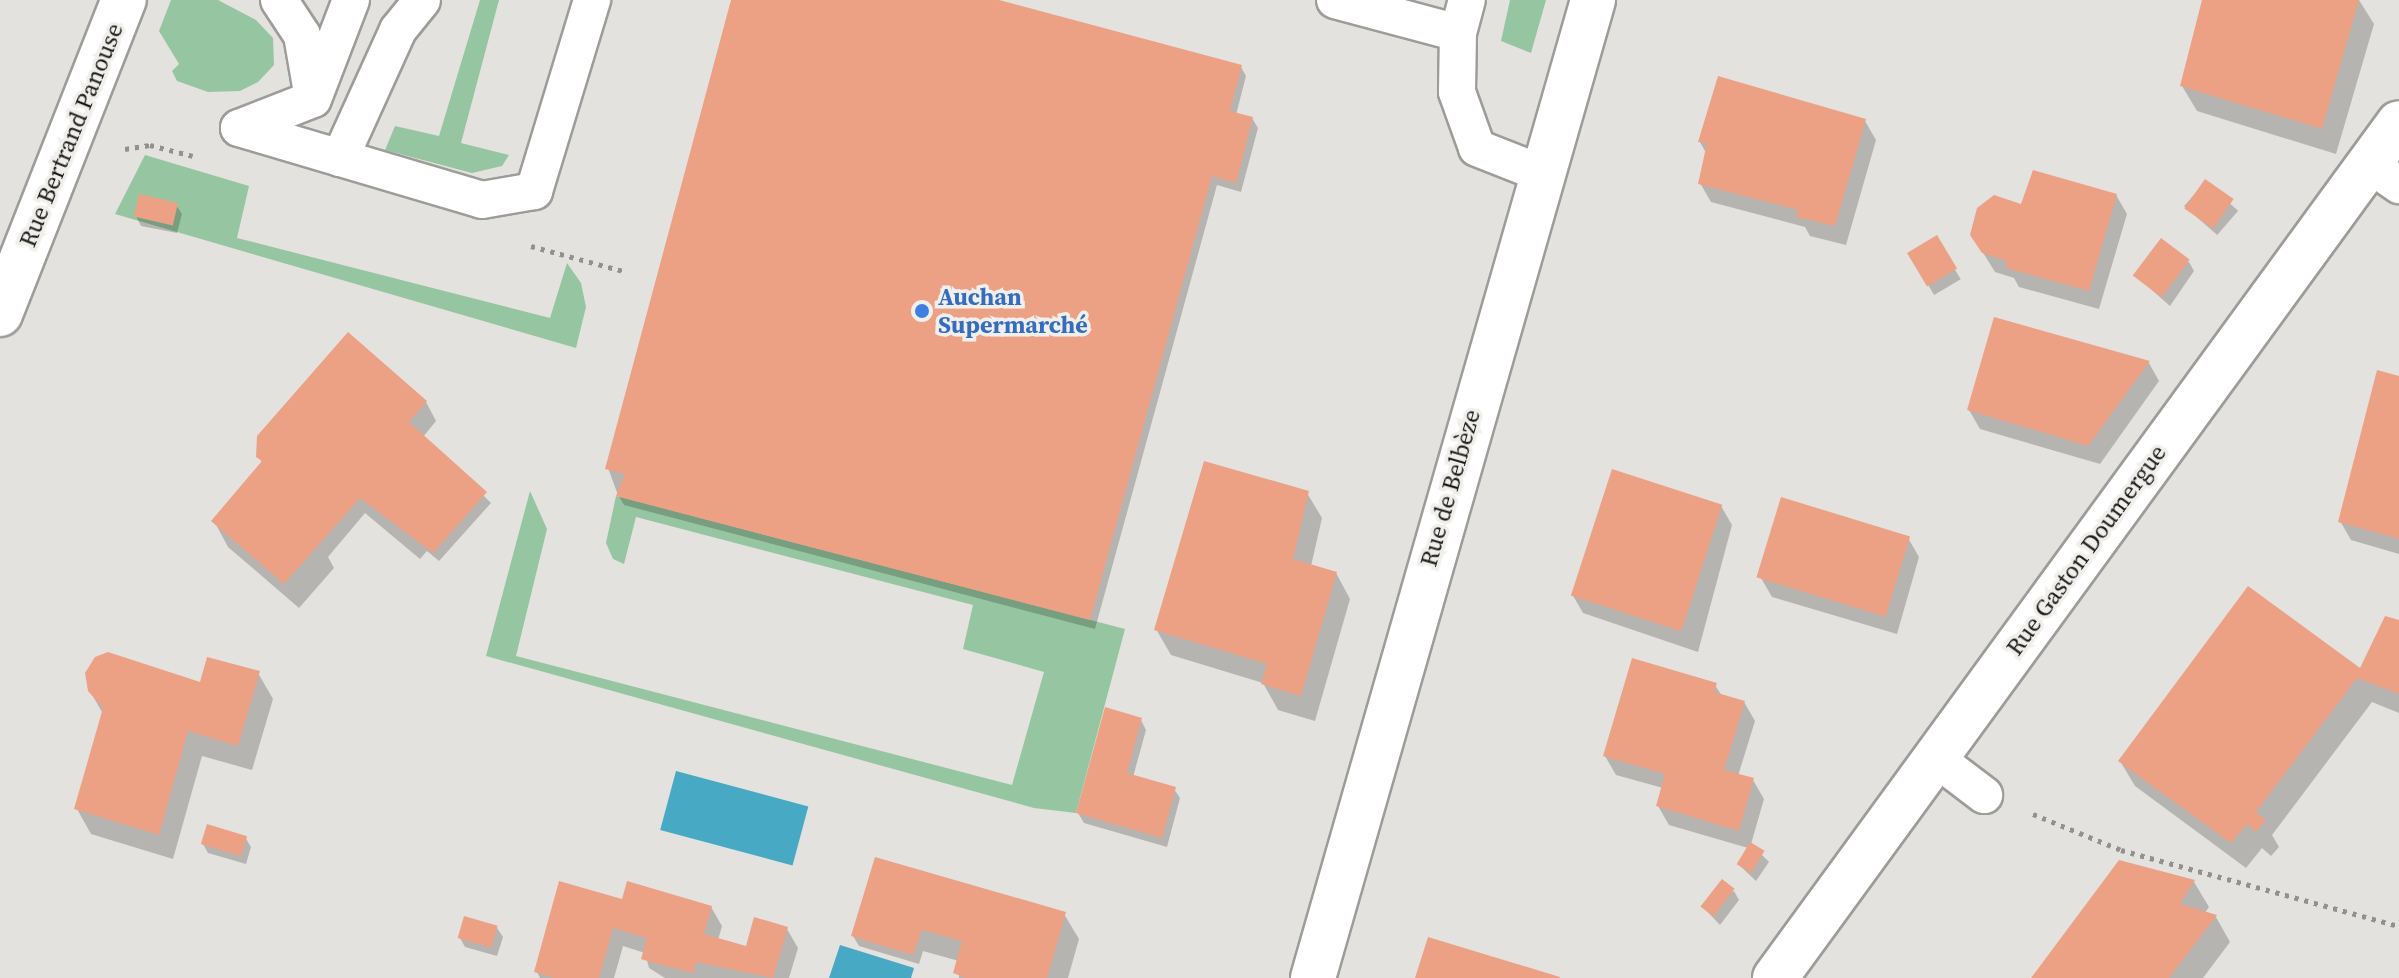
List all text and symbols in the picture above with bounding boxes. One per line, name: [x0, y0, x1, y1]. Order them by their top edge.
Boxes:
street label: Rue Bertrand Panouse: [13, 19, 129, 251]
place label: Auchan Supermarché: [938, 283, 1088, 339]
marker: Auchan Supermarché: [913, 302, 931, 320]
street label: Rue de Belbèze: [1414, 406, 1486, 570]
street label: Rue Gaston Doumergue: [2000, 439, 2172, 661]

